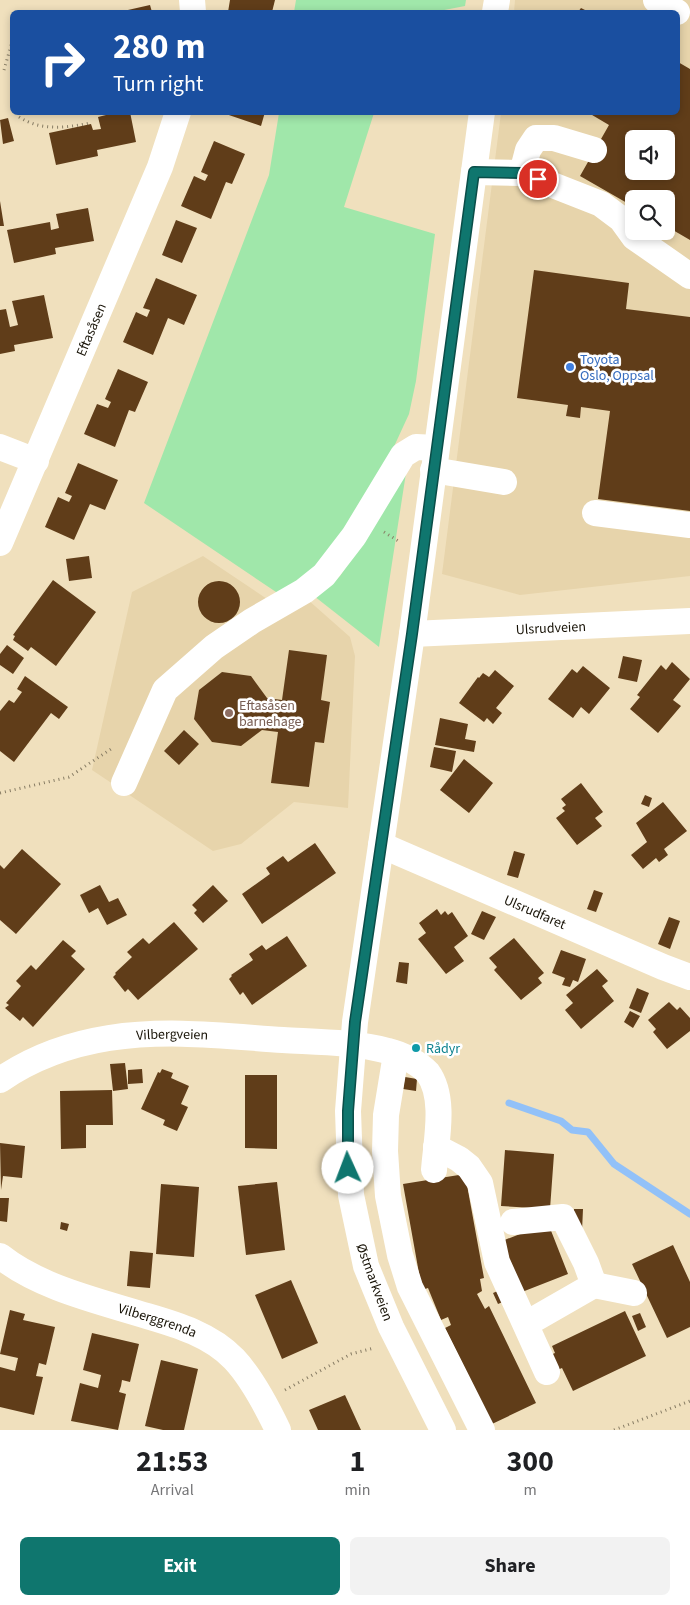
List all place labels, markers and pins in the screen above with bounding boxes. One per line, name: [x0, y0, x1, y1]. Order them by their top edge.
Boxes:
pin: [517, 158, 559, 200]
place label: Toyota Oslo, Oppsal: [580, 350, 654, 386]
marker: Toyota Oslo, Oppsal: [564, 361, 576, 373]
place label: Eftasåsen barnehage: [239, 696, 302, 732]
marker: Eftasåsen barnehage: [223, 707, 235, 719]
place label: Rådyr: [426, 1039, 460, 1059]
marker: Rådyr: [410, 1042, 422, 1054]

